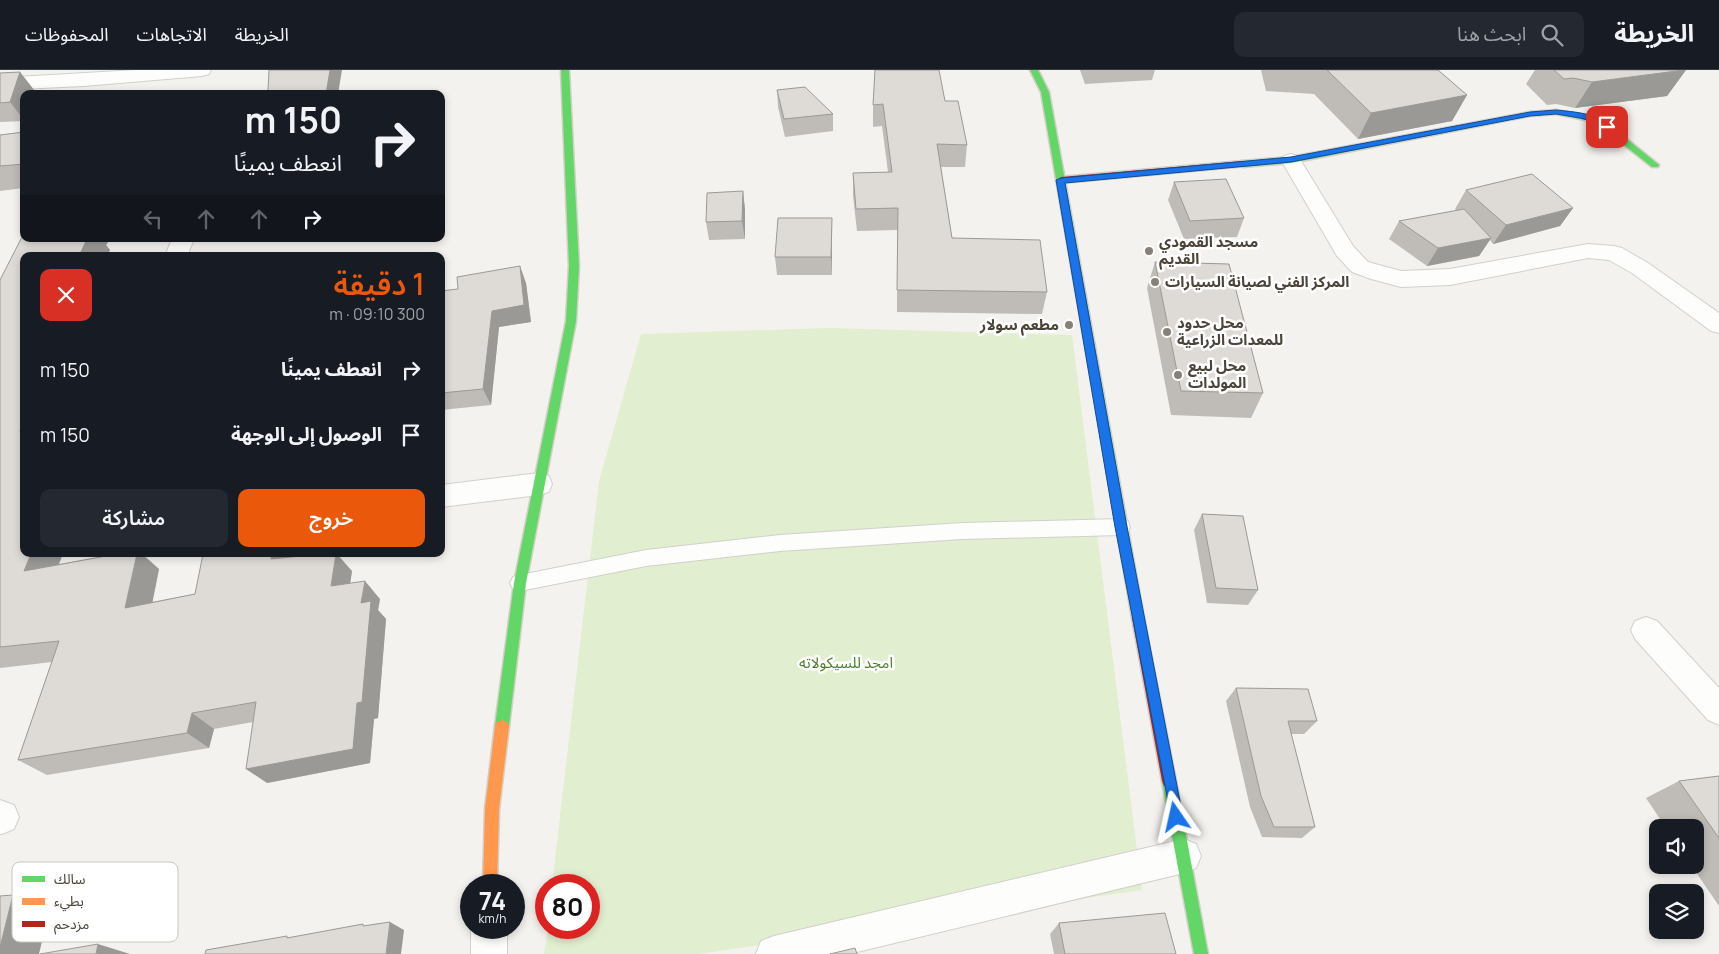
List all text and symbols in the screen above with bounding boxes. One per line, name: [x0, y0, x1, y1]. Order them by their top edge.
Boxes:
search box: [1234, 12, 1584, 57]
text: الخريطة: [1614, 16, 1694, 49]
text: ابحث هنا: [1457, 21, 1526, 47]
icon: search: [1538, 21, 1566, 49]
text: المحفوظات: [25, 22, 109, 46]
text: الاتجاهات: [137, 22, 207, 46]
text: الخريطة: [235, 22, 289, 46]
text: 150 m: [245, 96, 342, 144]
pin: [1586, 106, 1628, 148]
icon: right: [360, 110, 425, 175]
icon: arrive: [1593, 113, 1621, 141]
text: انعطف يمينًا: [234, 148, 342, 178]
icon: left: [139, 205, 167, 233]
icon: ahead: [192, 205, 220, 233]
icon: ahead: [245, 205, 273, 233]
icon: right: [298, 205, 326, 233]
place label: مسجد القمودي القديم: [1159, 231, 1258, 270]
marker: مسجد القمودي القديم: [1143, 245, 1155, 257]
text: 1 دقيقة: [334, 263, 425, 304]
button: close: [40, 269, 92, 321]
place label: المركز الفني لصيانة السيارات: [1165, 271, 1349, 293]
marker: المركز الفني لصيانة السيارات: [1149, 276, 1161, 288]
text: 300 m · 09:10: [329, 303, 425, 325]
place label: محل حدود للمعدات الزراعية: [1177, 312, 1283, 350]
place label: مطعم سولار: [979, 314, 1059, 336]
marker: مطعم سولار: [1063, 319, 1075, 331]
marker: محل حدود للمعدات الزراعية: [1161, 326, 1173, 338]
place label: محل لبيع المولدات: [1188, 355, 1246, 393]
text: انعطف يمينًا: [281, 356, 382, 382]
icon: right: [397, 356, 425, 384]
text: 150 m: [40, 357, 90, 383]
marker: محل لبيع المولدات: [1172, 369, 1184, 381]
text: الوصول إلى الوجهة: [231, 421, 382, 447]
icon: arrive: [397, 421, 425, 449]
text: 150 m: [40, 422, 90, 448]
button: مشاركة: [40, 489, 228, 547]
button: خروج: [238, 489, 425, 547]
park label: امجد للسيكولاته: [799, 652, 893, 673]
position arrow: [1149, 790, 1201, 842]
map controls: [1649, 819, 1704, 939]
button: sound: [1649, 819, 1704, 874]
legend: [12, 862, 178, 942]
text: سالك: [54, 869, 86, 888]
speed limit sign: 80: [535, 874, 600, 939]
text: 74: [479, 883, 506, 918]
button: layers: [1649, 884, 1704, 939]
text: بطيء: [54, 891, 84, 912]
text: km/h: [479, 910, 506, 927]
text: مزدحم: [54, 914, 89, 935]

